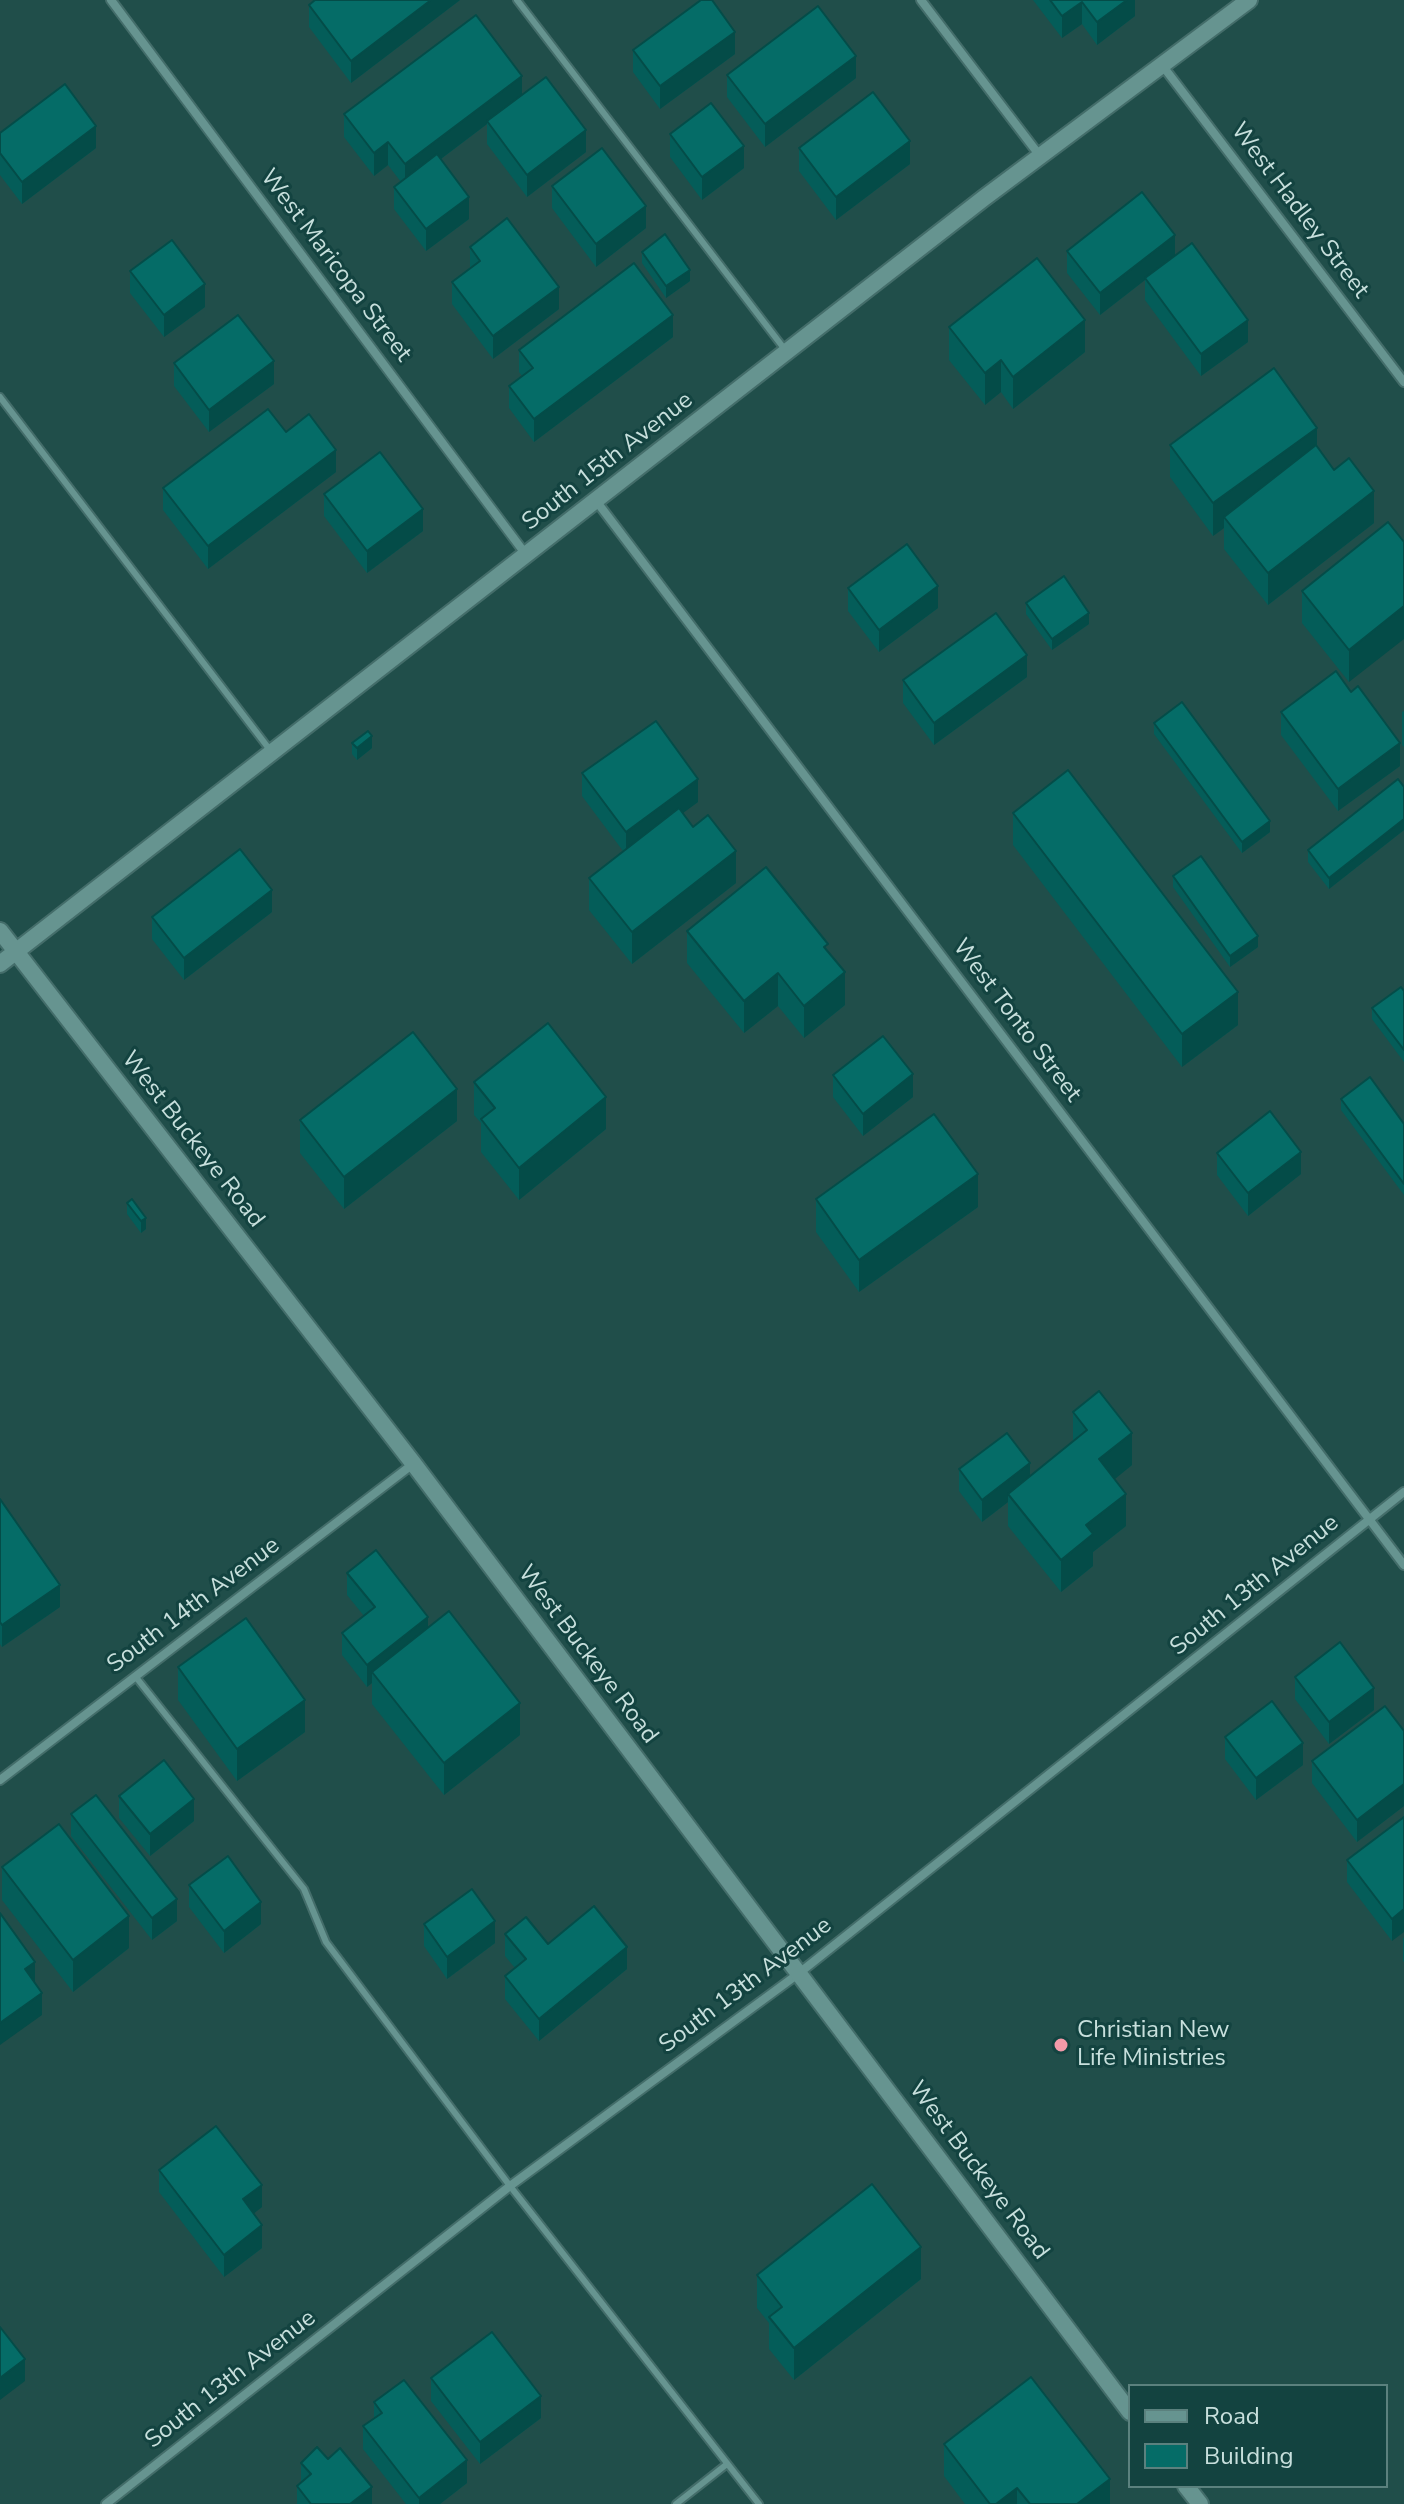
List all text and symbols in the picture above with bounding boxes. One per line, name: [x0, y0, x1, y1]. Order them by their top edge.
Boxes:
street label: West Hadley Street: [1224, 118, 1374, 304]
street label: West Maricopa Street: [253, 164, 417, 368]
street label: South 15th Avenue: [517, 386, 699, 538]
street label: West Tonto Street: [945, 934, 1087, 1108]
street label: West Buckeye Road: [114, 1046, 270, 1234]
street label: South 13th Avenue: [1165, 1509, 1345, 1663]
street label: South 14th Avenue: [102, 1532, 286, 1680]
street label: West Buckeye Road: [511, 1560, 663, 1750]
street label: South 13th Avenue: [654, 1912, 838, 2060]
place label: Christian New Life Ministries: [1077, 2017, 1229, 2073]
marker: Christian New Life Ministries: [1052, 2036, 1070, 2054]
street label: West Buckeye Road: [902, 2076, 1054, 2266]
street label: South 13th Avenue: [140, 2304, 322, 2456]
legend: [1128, 2384, 1388, 2488]
text: Road: [1204, 2400, 1260, 2432]
text: Building: [1204, 2440, 1294, 2472]

